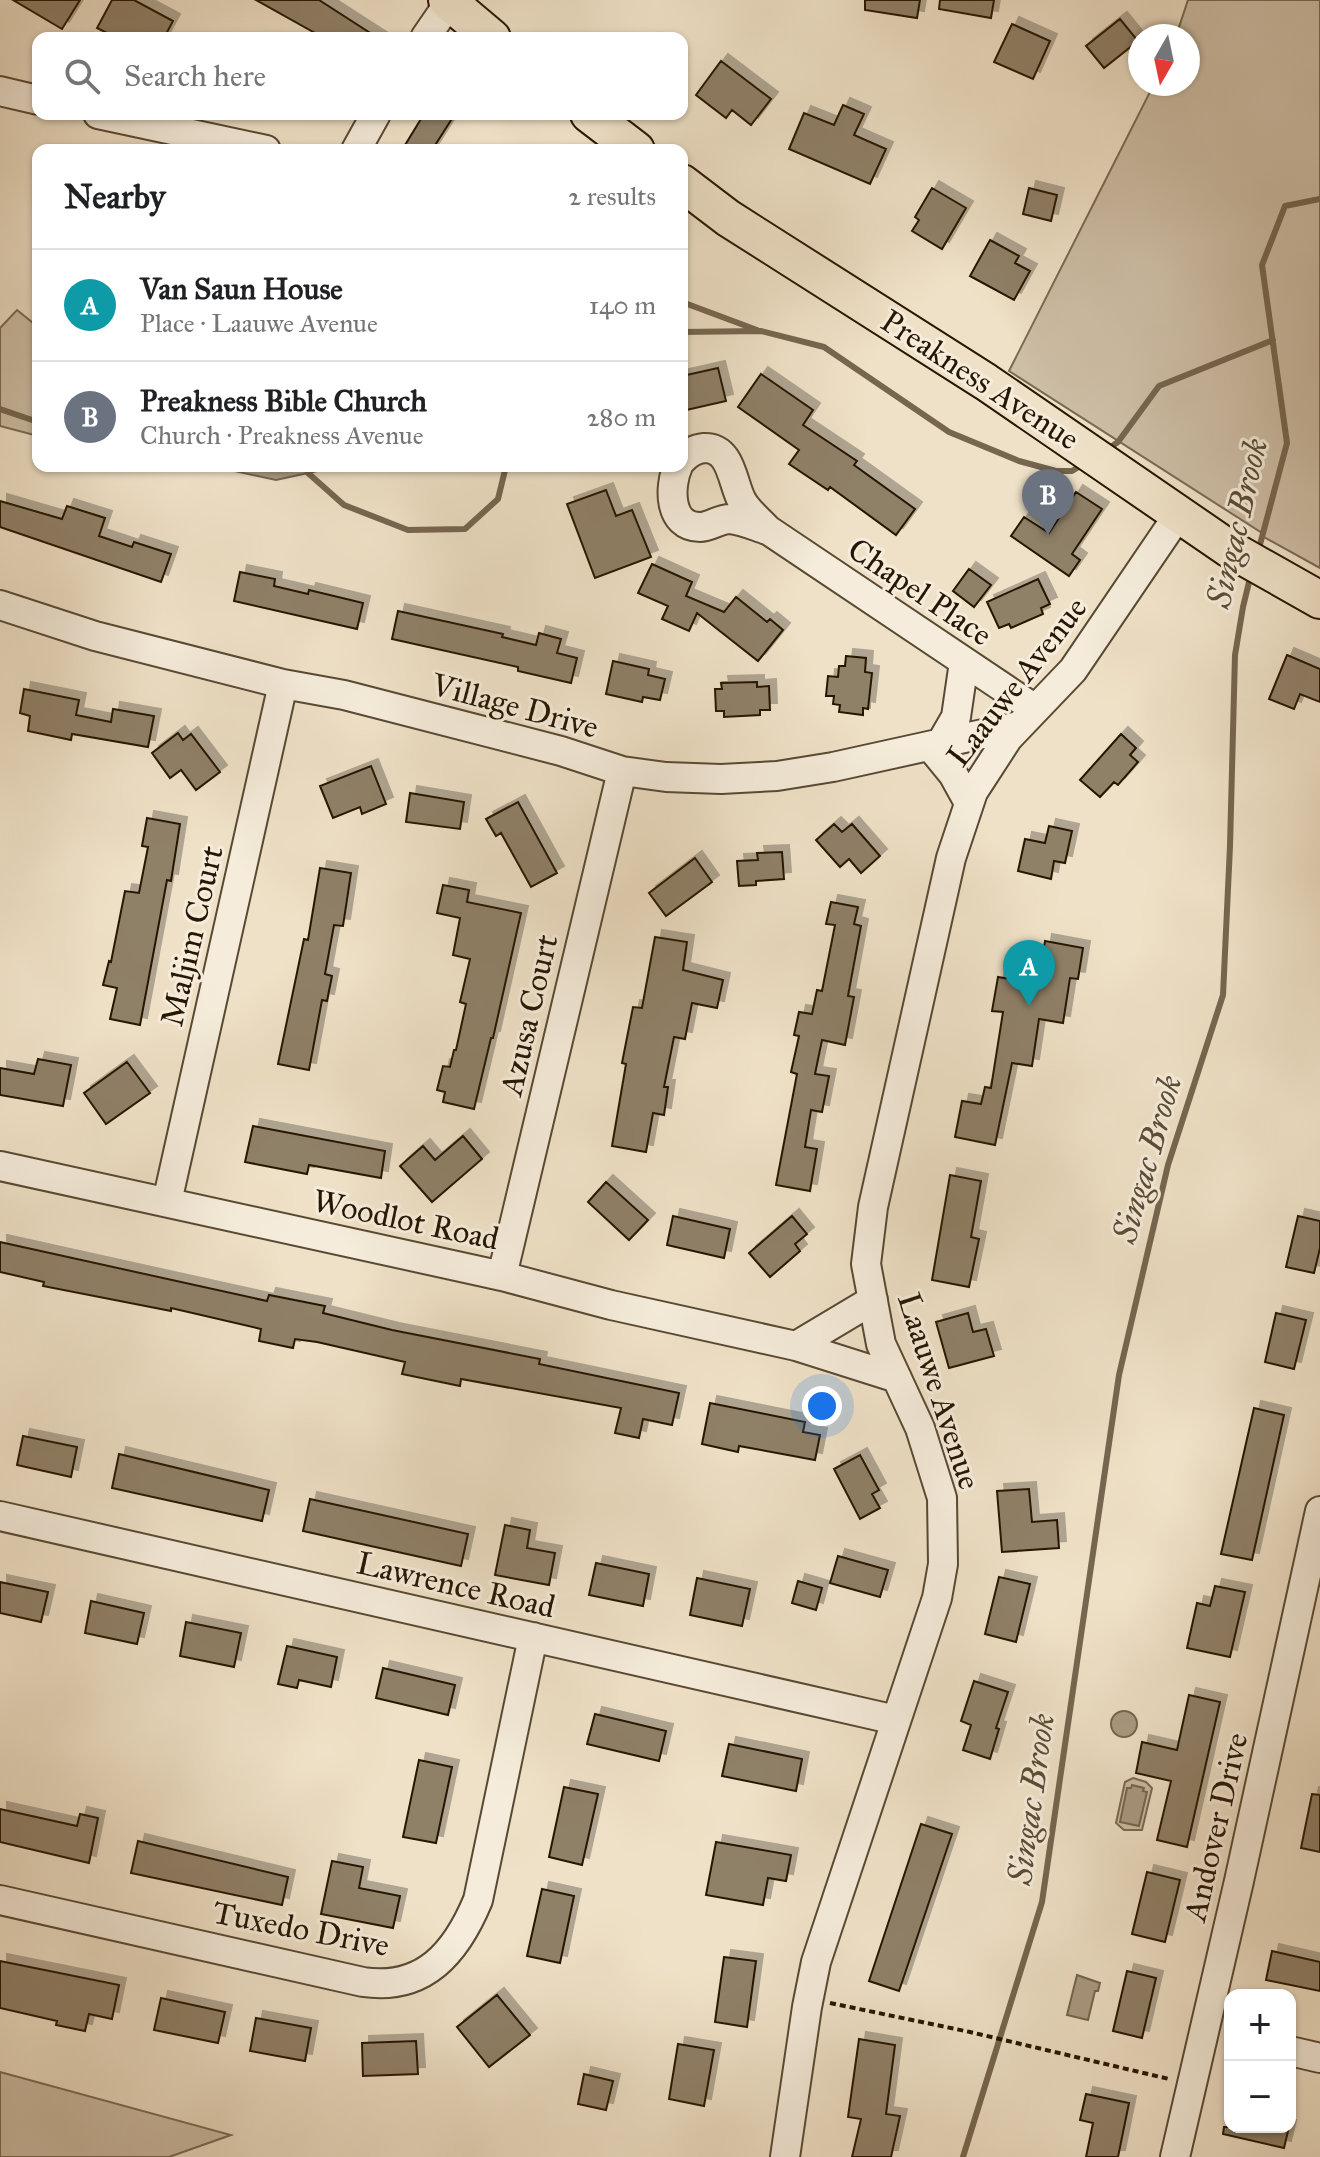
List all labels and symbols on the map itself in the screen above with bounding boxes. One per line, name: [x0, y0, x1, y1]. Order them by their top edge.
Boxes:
north arrow: [1128, 24, 1200, 96]
street label: Preakness Avenue: [874, 301, 1086, 459]
water label: Singac Brook: [1197, 434, 1276, 613]
pin: B: [1022, 469, 1074, 535]
street label: Chapel Place: [841, 530, 999, 654]
street label: Laauwe Avenue: [939, 589, 1095, 775]
street label: Village Drive: [426, 665, 603, 747]
street label: Maljim Court: [152, 842, 232, 1030]
street label: Azusa Court: [491, 931, 566, 1101]
pin: A: [1003, 940, 1055, 1006]
water label: Singac Brook: [1103, 1070, 1190, 1249]
street label: Woodlot Road: [309, 1181, 503, 1259]
street label: Laauwe Avenue: [889, 1288, 989, 1494]
your location: [802, 1386, 842, 1426]
street label: Lawrence Road: [353, 1543, 559, 1627]
water label: Singac Brook: [999, 1711, 1063, 1888]
street label: Andover Drive: [1175, 1729, 1257, 1927]
street label: Tuxedo Drive: [209, 1893, 393, 1965]

